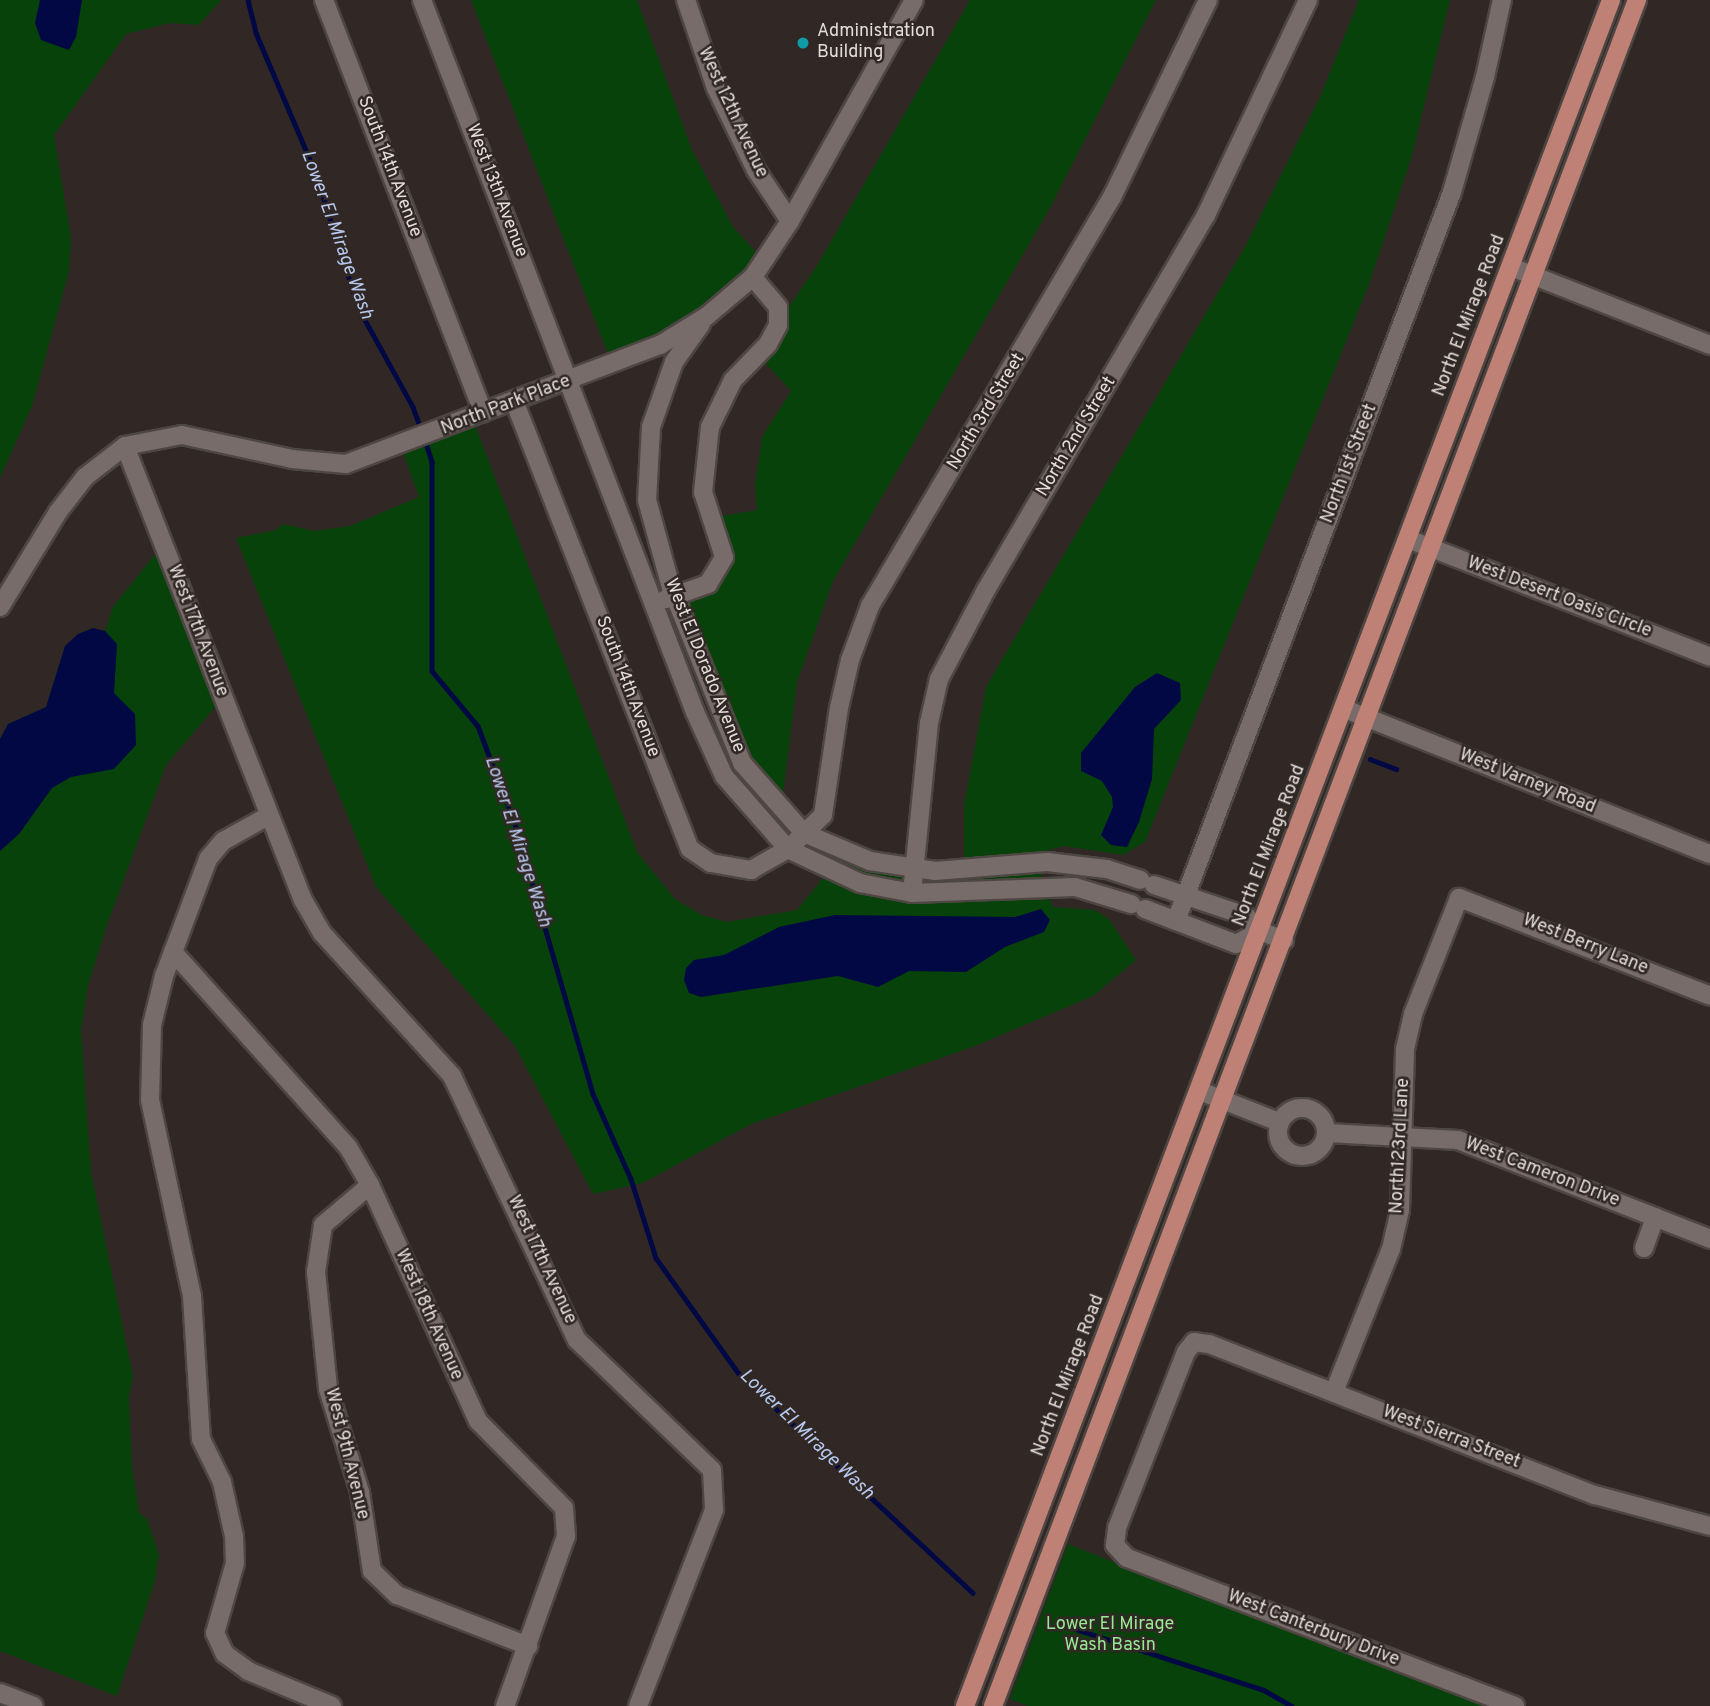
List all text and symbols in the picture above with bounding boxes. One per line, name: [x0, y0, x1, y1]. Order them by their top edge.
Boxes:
place label: Administration Building: [817, 22, 935, 64]
marker: Administration Building: [795, 35, 811, 51]
street label: West 12th Avenue: [692, 44, 772, 182]
street label: South 14th Avenue: [352, 93, 426, 241]
street label: West 13th Avenue: [461, 121, 531, 261]
water label: Lower El Mirage Wash: [295, 147, 377, 323]
street label: North El Mirage Road: [1429, 232, 1511, 400]
street label: North 3rd Street: [944, 350, 1030, 474]
street label: North Park Place: [438, 371, 574, 441]
street label: North 2nd Street: [1033, 373, 1121, 501]
street label: North 1st Street: [1317, 401, 1383, 527]
street label: West Desert Oasis Circle: [1464, 553, 1654, 643]
street label: West 17th Avenue: [162, 562, 232, 700]
street label: West El Dorado Avenue: [659, 576, 749, 756]
street label: South 14th Avenue: [590, 613, 664, 761]
street label: West Varney Road: [1455, 745, 1599, 819]
water label: Lower El Mirage Wash: [479, 753, 555, 931]
street label: North El Mirage Road: [1229, 762, 1311, 930]
street label: West Berry Lane: [1519, 910, 1651, 980]
street label: North123rd Lane: [1387, 1078, 1415, 1214]
street label: West Cameron Drive: [1462, 1134, 1622, 1212]
street label: West 17th Avenue: [502, 1192, 580, 1328]
street label: West 18th Avenue: [389, 1246, 467, 1384]
street label: North El Mirage Road: [1028, 1292, 1110, 1460]
water label: Lower El Mirage Wash: [734, 1365, 878, 1505]
street label: West 9th Avenue: [319, 1386, 373, 1522]
street label: West Sierra Street: [1379, 1402, 1523, 1474]
street label: West Canterbury Drive: [1224, 1586, 1402, 1672]
park label: Lower El Mirage Wash Basin: [1046, 1615, 1174, 1658]

